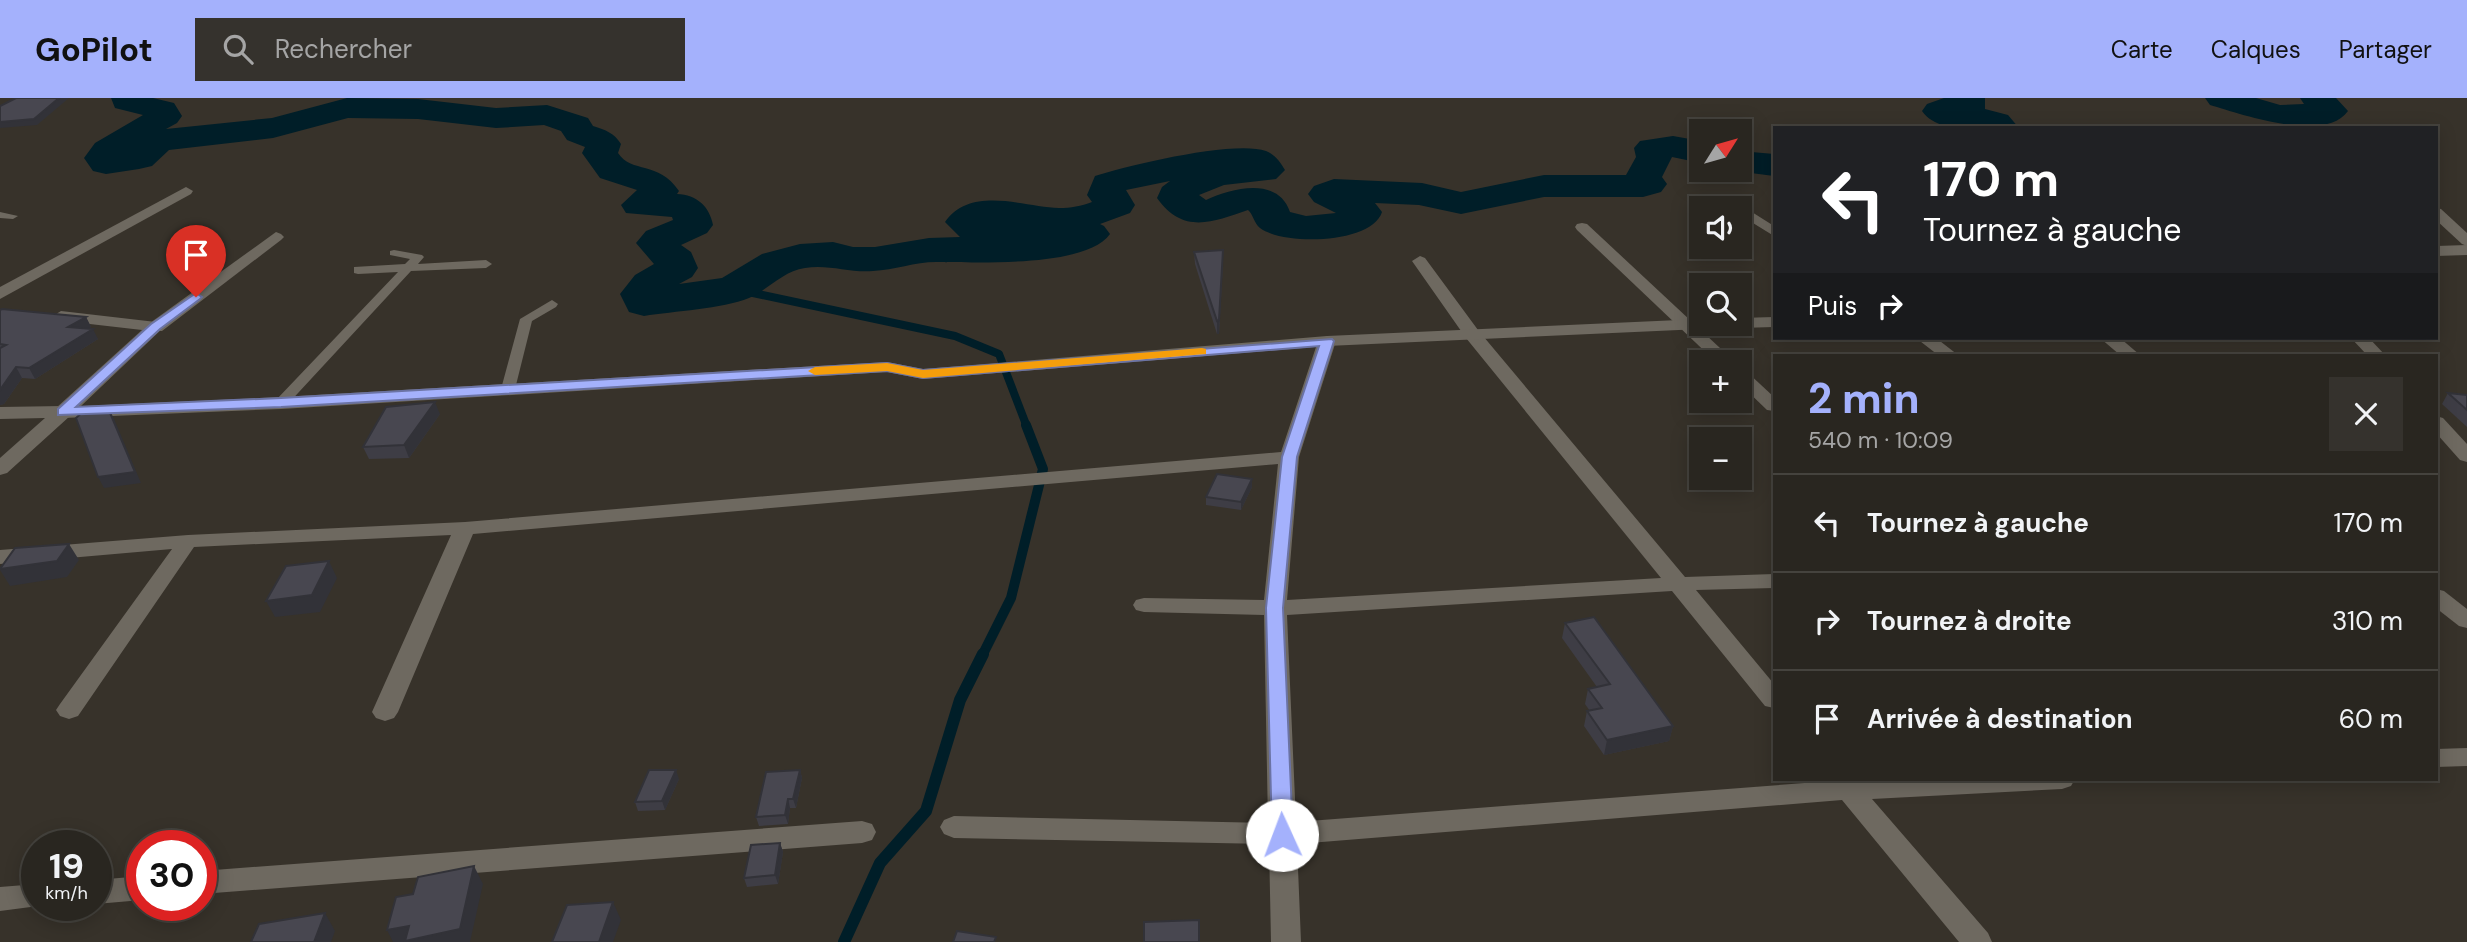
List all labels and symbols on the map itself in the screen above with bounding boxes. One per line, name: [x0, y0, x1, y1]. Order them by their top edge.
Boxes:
north arrow: [1689, 119, 1752, 182]
pin: [166, 225, 226, 297]
position arrow: [1245, 798, 1319, 872]
speed limit sign: 30: [126, 830, 217, 921]

